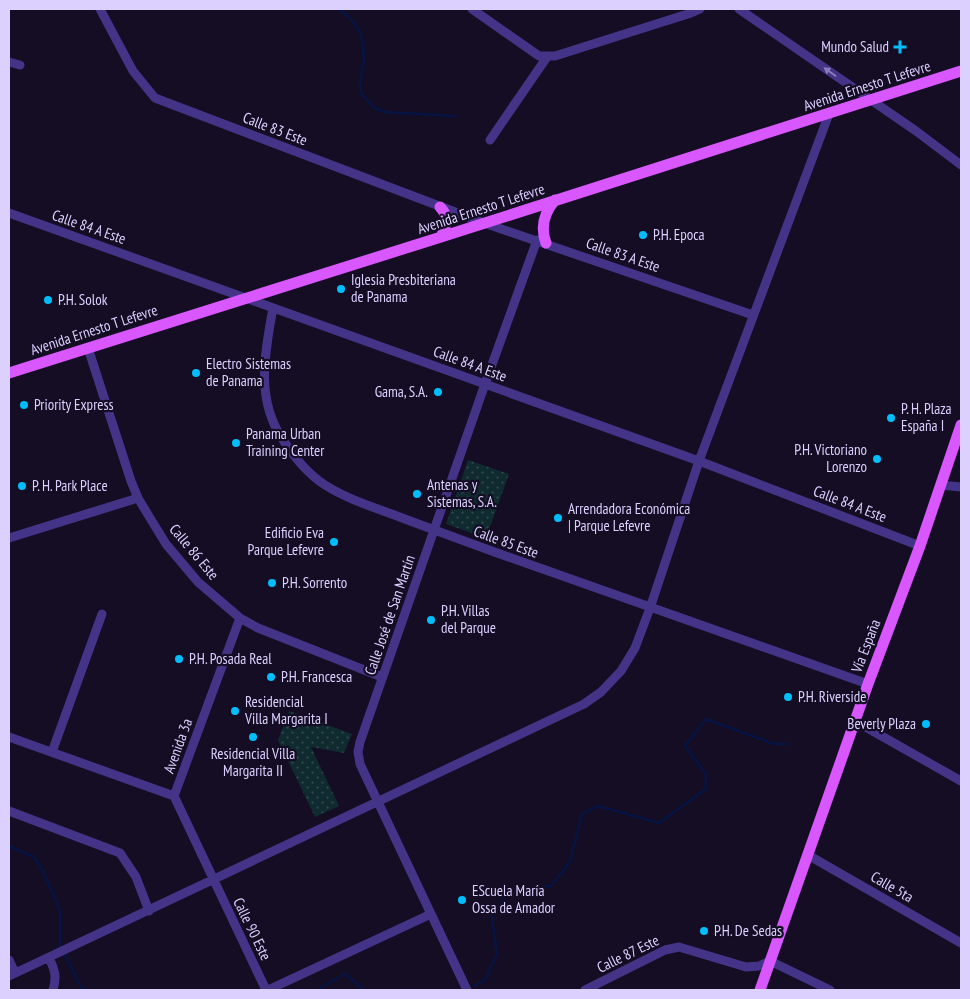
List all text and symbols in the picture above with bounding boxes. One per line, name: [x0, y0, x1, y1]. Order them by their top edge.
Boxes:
place label: Mundo Salud: [821, 37, 889, 56]
marker: Mundo Salud: [893, 40, 907, 54]
street label: Avenida Ernesto T Lefevre: [801, 56, 933, 115]
one-way arrow: [823, 67, 837, 77]
street label: Calle 83 Este: [240, 108, 310, 149]
street label: Avenida Ernesto T Lefevre: [415, 179, 547, 238]
street label: Calle 84 A Este: [50, 205, 129, 248]
place label: P.H. Epoca: [653, 225, 705, 244]
marker: P.H. Epoca: [637, 229, 649, 241]
street label: Calle 83 A Este: [584, 233, 663, 276]
place label: Iglesia Presbiteriana de Panama: [351, 270, 456, 306]
marker: Iglesia Presbiteriana de Panama: [335, 283, 347, 295]
place label: P.H. Solok: [58, 290, 108, 309]
marker: P.H. Solok: [42, 294, 54, 306]
street label: Avenida Ernesto T Lefevre: [28, 300, 160, 359]
street label: Calle 84 A Este: [431, 341, 510, 386]
place label: Electro Sistemas de Panama: [206, 354, 291, 390]
marker: Electro Sistemas de Panama: [190, 367, 202, 379]
place label: Gama, S.A.: [375, 382, 428, 401]
marker: Gama, S.A.: [432, 386, 444, 398]
place label: Priority Express: [34, 395, 114, 414]
marker: Priority Express: [18, 399, 30, 411]
place label: P. H. Plaza España I: [901, 399, 952, 435]
marker: P. H. Plaza España I: [885, 412, 897, 424]
place label: Panama Urban Training Center: [246, 424, 325, 460]
marker: Panama Urban Training Center: [230, 437, 242, 449]
place label: P.H. Victoriano Lorenzo: [794, 440, 867, 476]
marker: P.H. Victoriano Lorenzo: [871, 453, 883, 465]
place label: Antenas y Sistemas, S.A.: [427, 475, 497, 511]
place label: P. H. Park Place: [32, 476, 108, 495]
marker: P. H. Park Place: [16, 480, 28, 492]
street label: Calle 84 A Este: [811, 481, 889, 526]
marker: Antenas y Sistemas, S.A.: [411, 488, 423, 500]
place label: Arrendadora Económica | Parque Lefevre: [568, 499, 690, 535]
marker: Arrendadora Económica | Parque Lefevre: [552, 512, 564, 524]
street label: Calle 86 Este: [165, 520, 223, 584]
street label: Calle 85 Este: [471, 521, 541, 562]
place label: Edificio Eva Parque Lefevre: [248, 523, 324, 559]
marker: Edificio Eva Parque Lefevre: [328, 536, 340, 548]
street label: Calle José de San Martín: [360, 552, 419, 677]
place label: P.H. Sorrento: [282, 573, 347, 592]
marker: P.H. Sorrento: [266, 577, 278, 589]
place label: P.H. Villas del Parque: [441, 601, 496, 637]
marker: P.H. Villas del Parque: [425, 614, 437, 626]
street label: Vía España: [846, 617, 884, 676]
place label: P.H. Posada Real: [189, 649, 272, 668]
marker: P.H. Posada Real: [173, 653, 185, 665]
place label: P.H. Francesca: [281, 667, 352, 686]
marker: P.H. Francesca: [265, 671, 277, 683]
place label: P.H. Riverside: [798, 687, 866, 706]
marker: P.H. Riverside: [782, 691, 794, 703]
place label: Residencial Villa Margarita I: [244, 692, 328, 728]
marker: Residencial Villa Margarita I: [229, 705, 241, 717]
place label: Beverly Plaza: [847, 714, 916, 733]
street label: Avenida 3a: [159, 716, 196, 776]
marker: Beverly Plaza: [920, 718, 932, 730]
marker: Residencial Villa Margarita II: [247, 731, 259, 743]
place label: Residencial Villa Margarita II: [211, 744, 295, 780]
street label: Calle 5ta: [868, 867, 917, 906]
place label: EScuela María Ossa de Amador: [472, 881, 556, 917]
street label: Calle 90 Este: [229, 894, 276, 963]
marker: EScuela María Ossa de Amador: [456, 894, 468, 906]
place label: P.H. De Sedas: [714, 921, 782, 940]
marker: P.H. De Sedas: [698, 925, 710, 937]
street label: Calle 87 Este: [594, 930, 662, 977]

